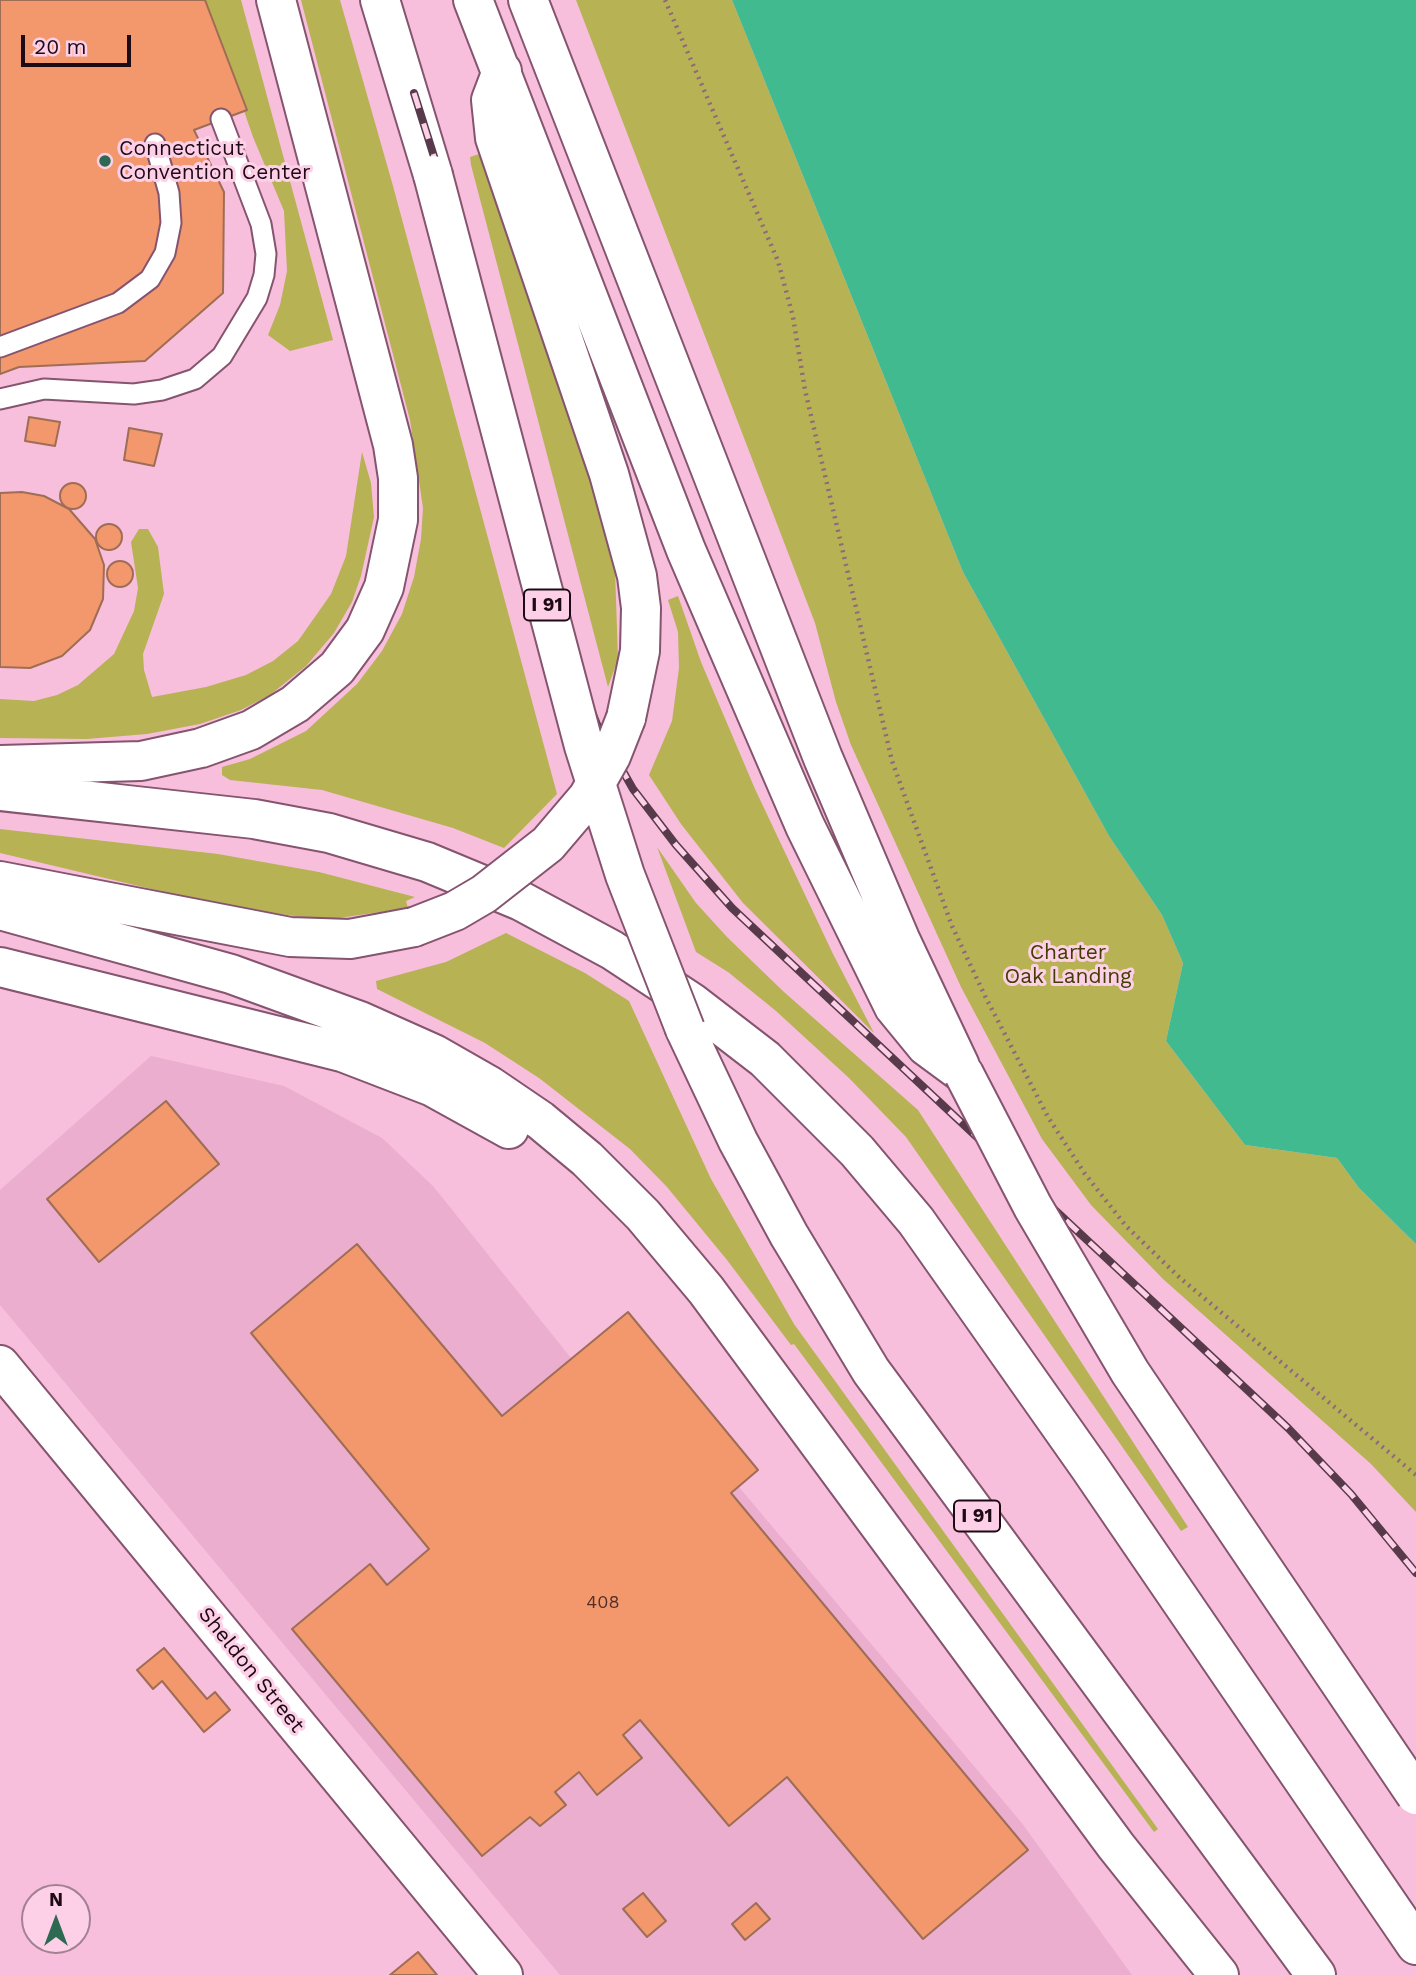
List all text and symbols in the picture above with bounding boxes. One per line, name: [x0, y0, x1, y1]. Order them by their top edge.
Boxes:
scale bar: [24, 21, 135, 65]
text: 20 m: [34, 34, 86, 59]
place label: Connecticut Convention Center: [119, 136, 311, 186]
marker: Connecticut Convention Center: [97, 153, 113, 169]
road number: I 91: [524, 590, 570, 620]
park label: Charter Oak Landing: [1004, 940, 1132, 990]
road number: I 91: [954, 1500, 1000, 1532]
house number: 408: [586, 1592, 620, 1614]
street label: Sheldon Street: [193, 1602, 309, 1738]
north arrow: [21, 1884, 91, 1954]
text: N: [49, 1888, 63, 1911]

